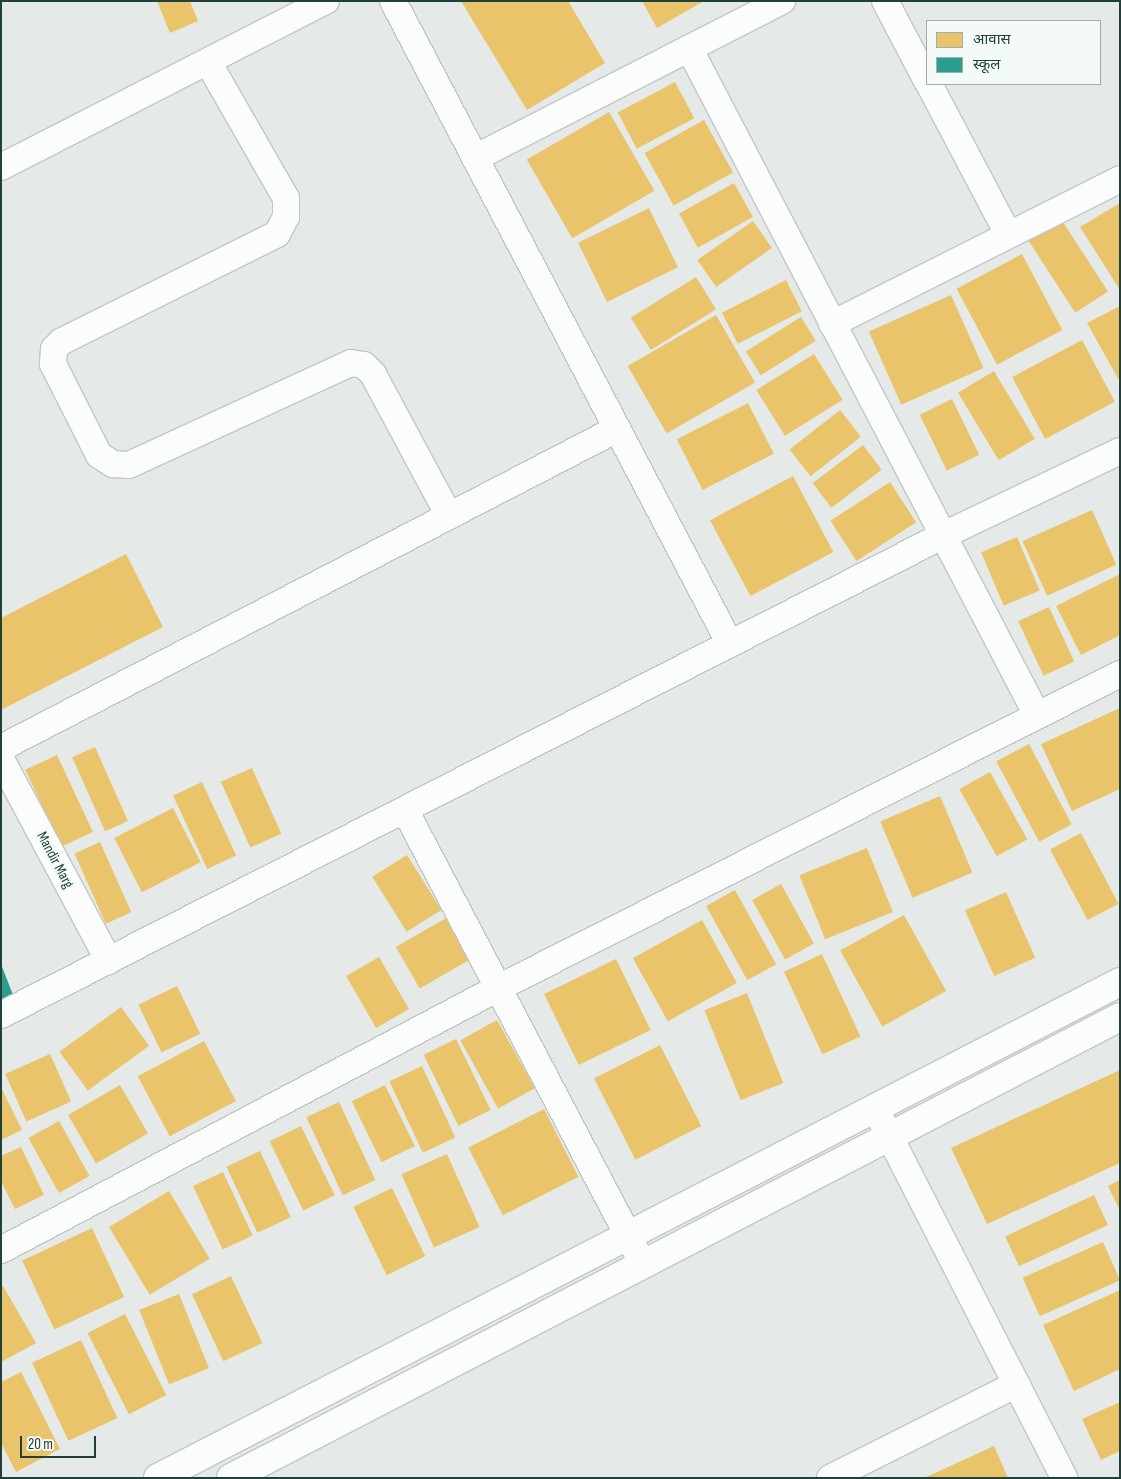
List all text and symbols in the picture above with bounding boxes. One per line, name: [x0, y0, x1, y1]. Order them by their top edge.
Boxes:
legend: [926, 20, 1101, 85]
text: आवास: [973, 30, 1011, 49]
text: स्कूल: [973, 55, 1001, 74]
street label: Mandir Marg: [33, 829, 77, 891]
scale bar: [22, 1426, 99, 1458]
text: 20 m: [28, 1435, 53, 1454]

